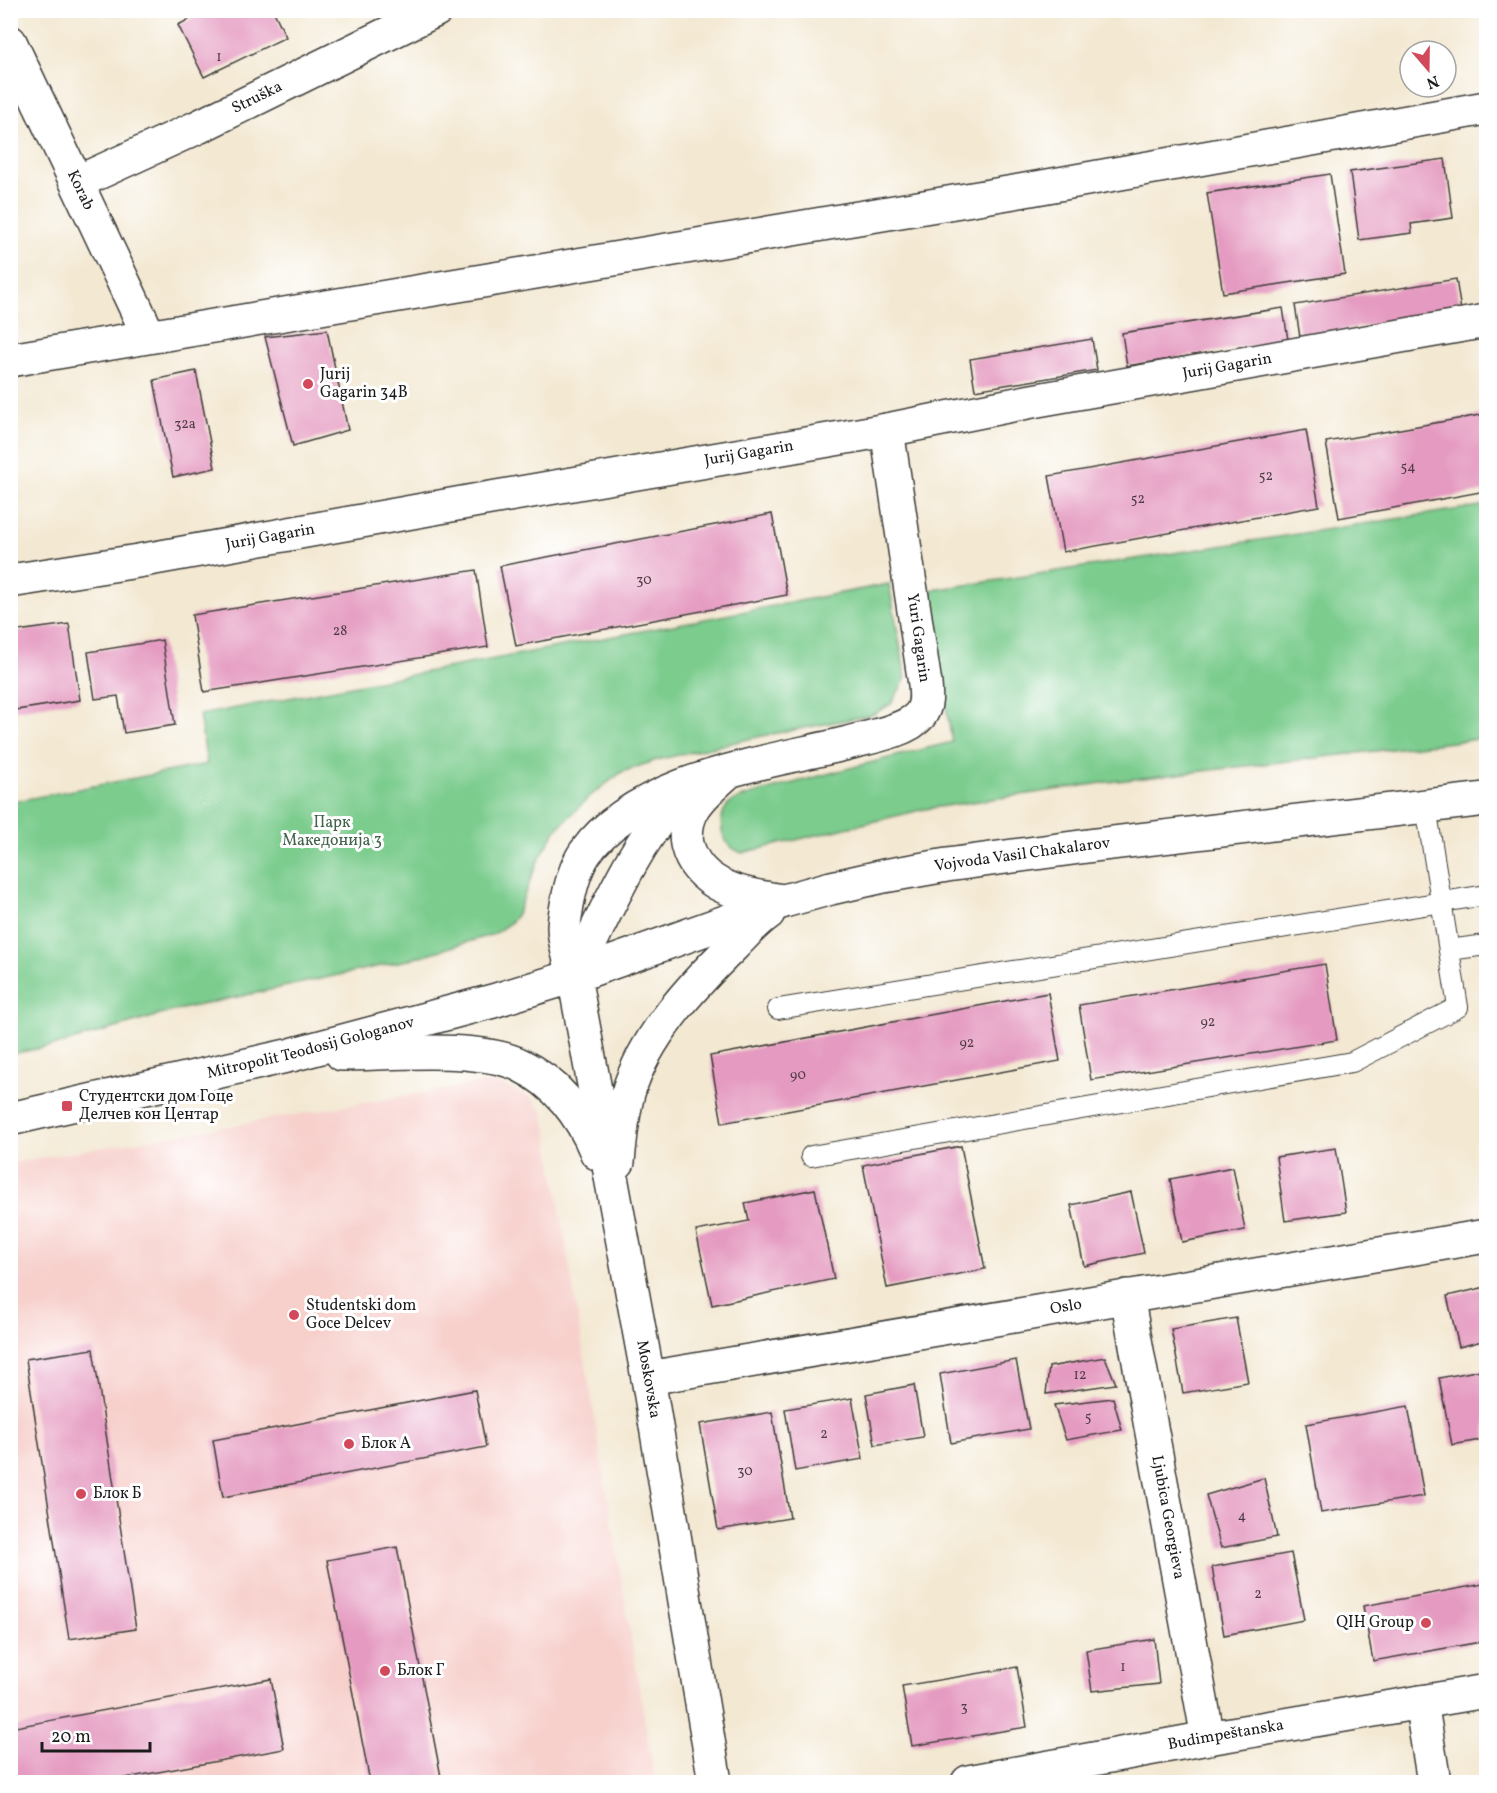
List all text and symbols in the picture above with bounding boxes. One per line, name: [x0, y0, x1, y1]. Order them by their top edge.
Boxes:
north arrow: [1398, 39, 1458, 99]
house number: 1: [216, 48, 222, 67]
text: N: [1423, 69, 1442, 94]
street label: Struška: [228, 76, 286, 120]
street label: Korab: [61, 166, 99, 214]
street label: Jurij Gagarin: [1181, 348, 1274, 385]
place label: Jurij Gagarin 34B: [320, 364, 408, 404]
marker: Jurij Gagarin 34B: [301, 377, 315, 391]
house number: 32а: [174, 415, 196, 434]
street label: Jurij Gagarin: [703, 435, 795, 472]
house number: 54: [1400, 458, 1416, 477]
house number: 52: [1259, 467, 1273, 486]
house number: 52: [1131, 490, 1145, 509]
street label: Jurij Gagarin: [224, 519, 317, 556]
house number: 30: [636, 571, 652, 590]
street label: Yuri Gagarin: [901, 592, 935, 684]
house number: 28: [333, 622, 347, 641]
park label: Парк Македонија 3: [282, 812, 382, 852]
street label: Vojvoda Vasil Chakalarov: [933, 832, 1112, 878]
street label: Mitropolit Teodosij Gologanov: [205, 1011, 417, 1085]
house number: 92: [1201, 1013, 1215, 1032]
house number: 92: [960, 1034, 974, 1053]
house number: 90: [790, 1066, 806, 1085]
place label: Студентски дом Гоце Делчев кон Центар: [79, 1086, 233, 1126]
marker: Студентски дом Гоце Делчев кон Центар: [60, 1099, 74, 1113]
street label: Oslo: [1048, 1294, 1084, 1321]
place label: Studentski dom Goce Delcev: [306, 1295, 417, 1335]
marker: Studentski dom Goce Delcev: [287, 1308, 301, 1322]
street label: Moskovska: [630, 1338, 666, 1420]
house number: 12: [1074, 1366, 1086, 1385]
house number: 5: [1085, 1408, 1091, 1427]
house number: 2: [820, 1425, 828, 1444]
place label: Блок А: [361, 1433, 411, 1455]
marker: Блок А: [342, 1437, 356, 1451]
street label: Ljubica Georgieva: [1145, 1453, 1190, 1581]
house number: 30: [737, 1462, 753, 1481]
place label: Блок Б: [93, 1483, 142, 1505]
marker: Блок Б: [74, 1487, 88, 1501]
house number: 4: [1238, 1507, 1246, 1526]
house number: 2: [1254, 1585, 1262, 1604]
place label: QIH Group: [1336, 1612, 1414, 1634]
marker: QIH Group: [1419, 1616, 1433, 1630]
house number: 1: [1120, 1658, 1126, 1677]
place label: Блок Г: [397, 1660, 445, 1682]
marker: Блок Г: [378, 1664, 392, 1678]
house number: 3: [960, 1698, 968, 1717]
street label: Budimpeštanska: [1166, 1714, 1285, 1756]
scale bar: [42, 1715, 150, 1753]
text: 20 m: [51, 1725, 91, 1750]

